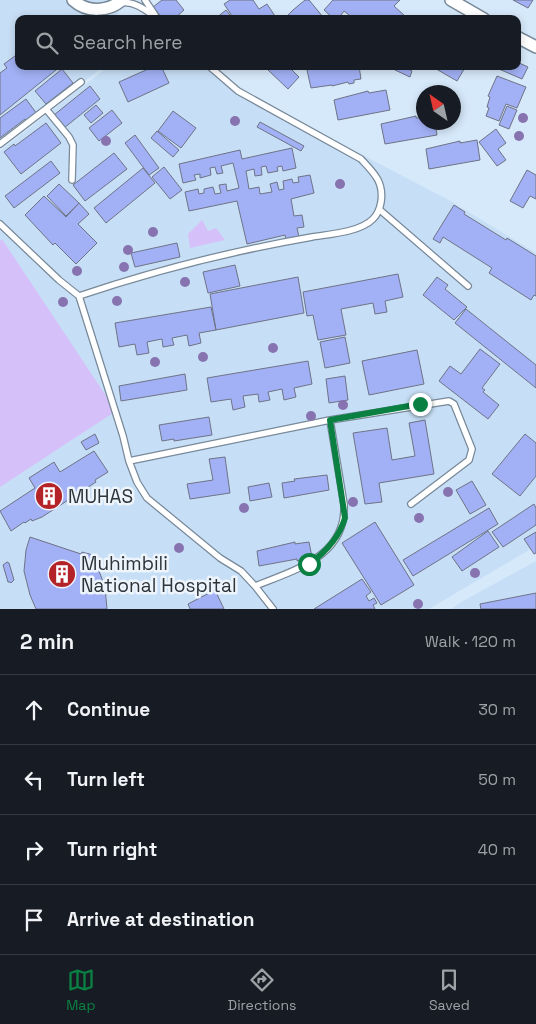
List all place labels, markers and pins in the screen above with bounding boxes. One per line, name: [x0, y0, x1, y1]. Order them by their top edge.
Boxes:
building icon: MUHAS: [34, 481, 64, 511]
place label: MUHAS: [68, 484, 133, 509]
place label: Muhimbili National Hospital: [81, 551, 237, 598]
building icon: Muhimbili National Hospital: [47, 559, 77, 589]

